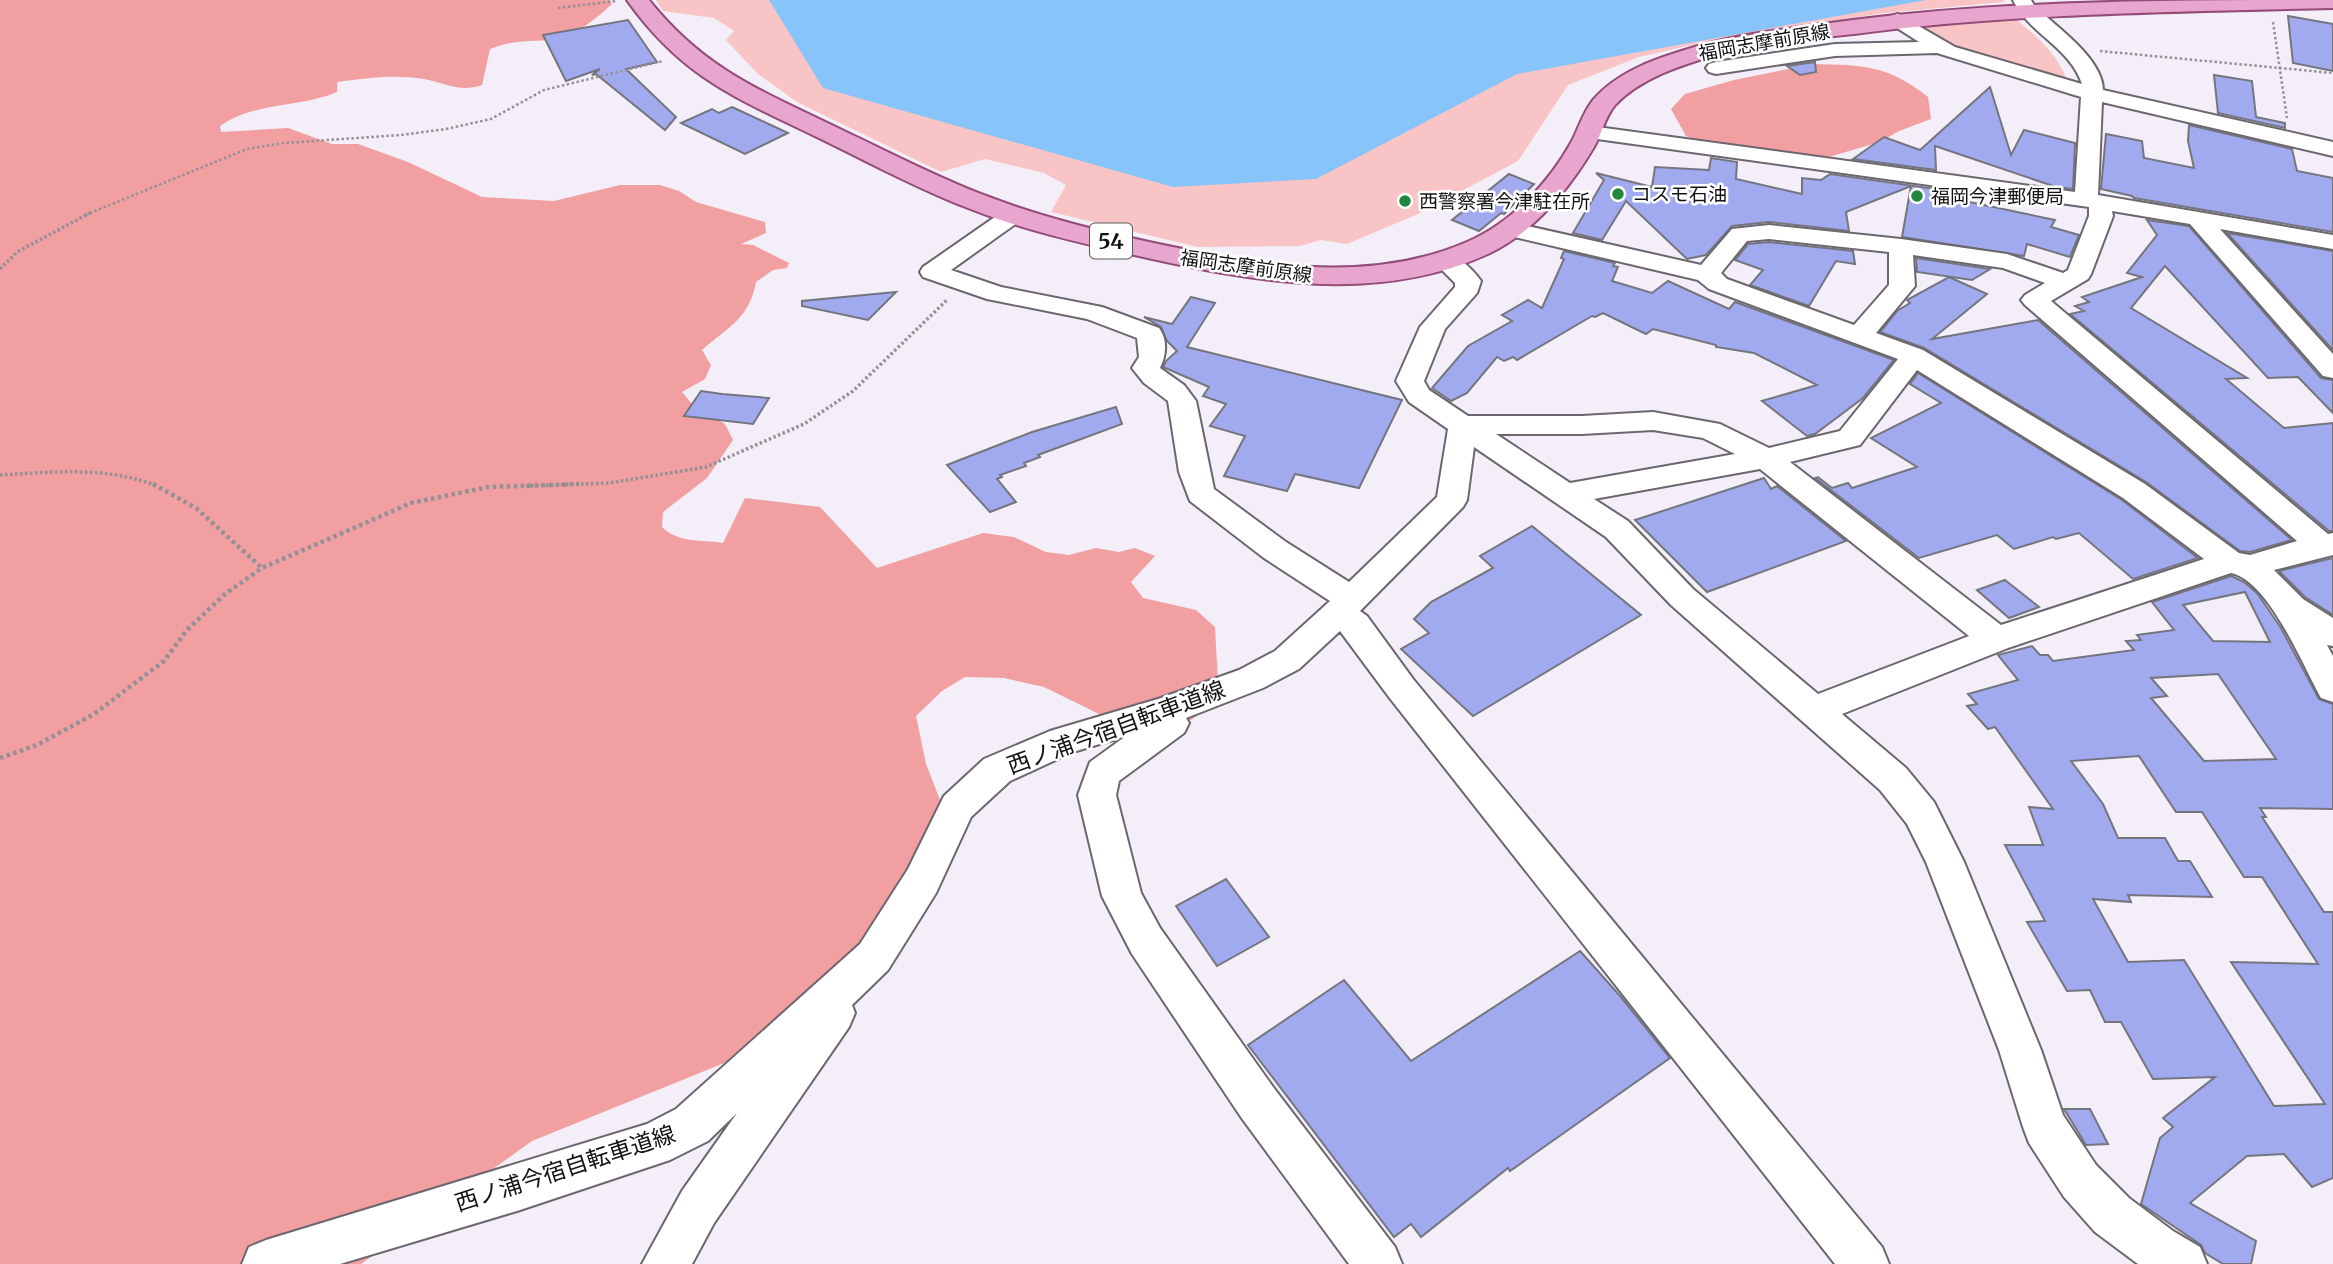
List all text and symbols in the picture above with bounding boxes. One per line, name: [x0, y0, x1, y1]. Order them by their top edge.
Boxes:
street label: 福岡志摩前原線: [1696, 19, 1832, 65]
place label: コスモ石油: [1632, 182, 1727, 206]
place label: 福岡今津郵便局: [1931, 184, 2064, 208]
marker: コスモ石油: [1610, 186, 1626, 202]
marker: 福岡今津郵便局: [1909, 188, 1925, 204]
place label: 西警察署今津駐在所: [1419, 189, 1590, 213]
marker: 西警察署今津駐在所: [1397, 193, 1413, 209]
road number: 54: [1090, 224, 1132, 258]
street label: 福岡志摩前原線: [1178, 245, 1314, 287]
street label: 西ノ浦今宿自転車道線: [1003, 674, 1229, 780]
street label: 西ノ浦今宿自転車道線: [451, 1119, 679, 1217]

